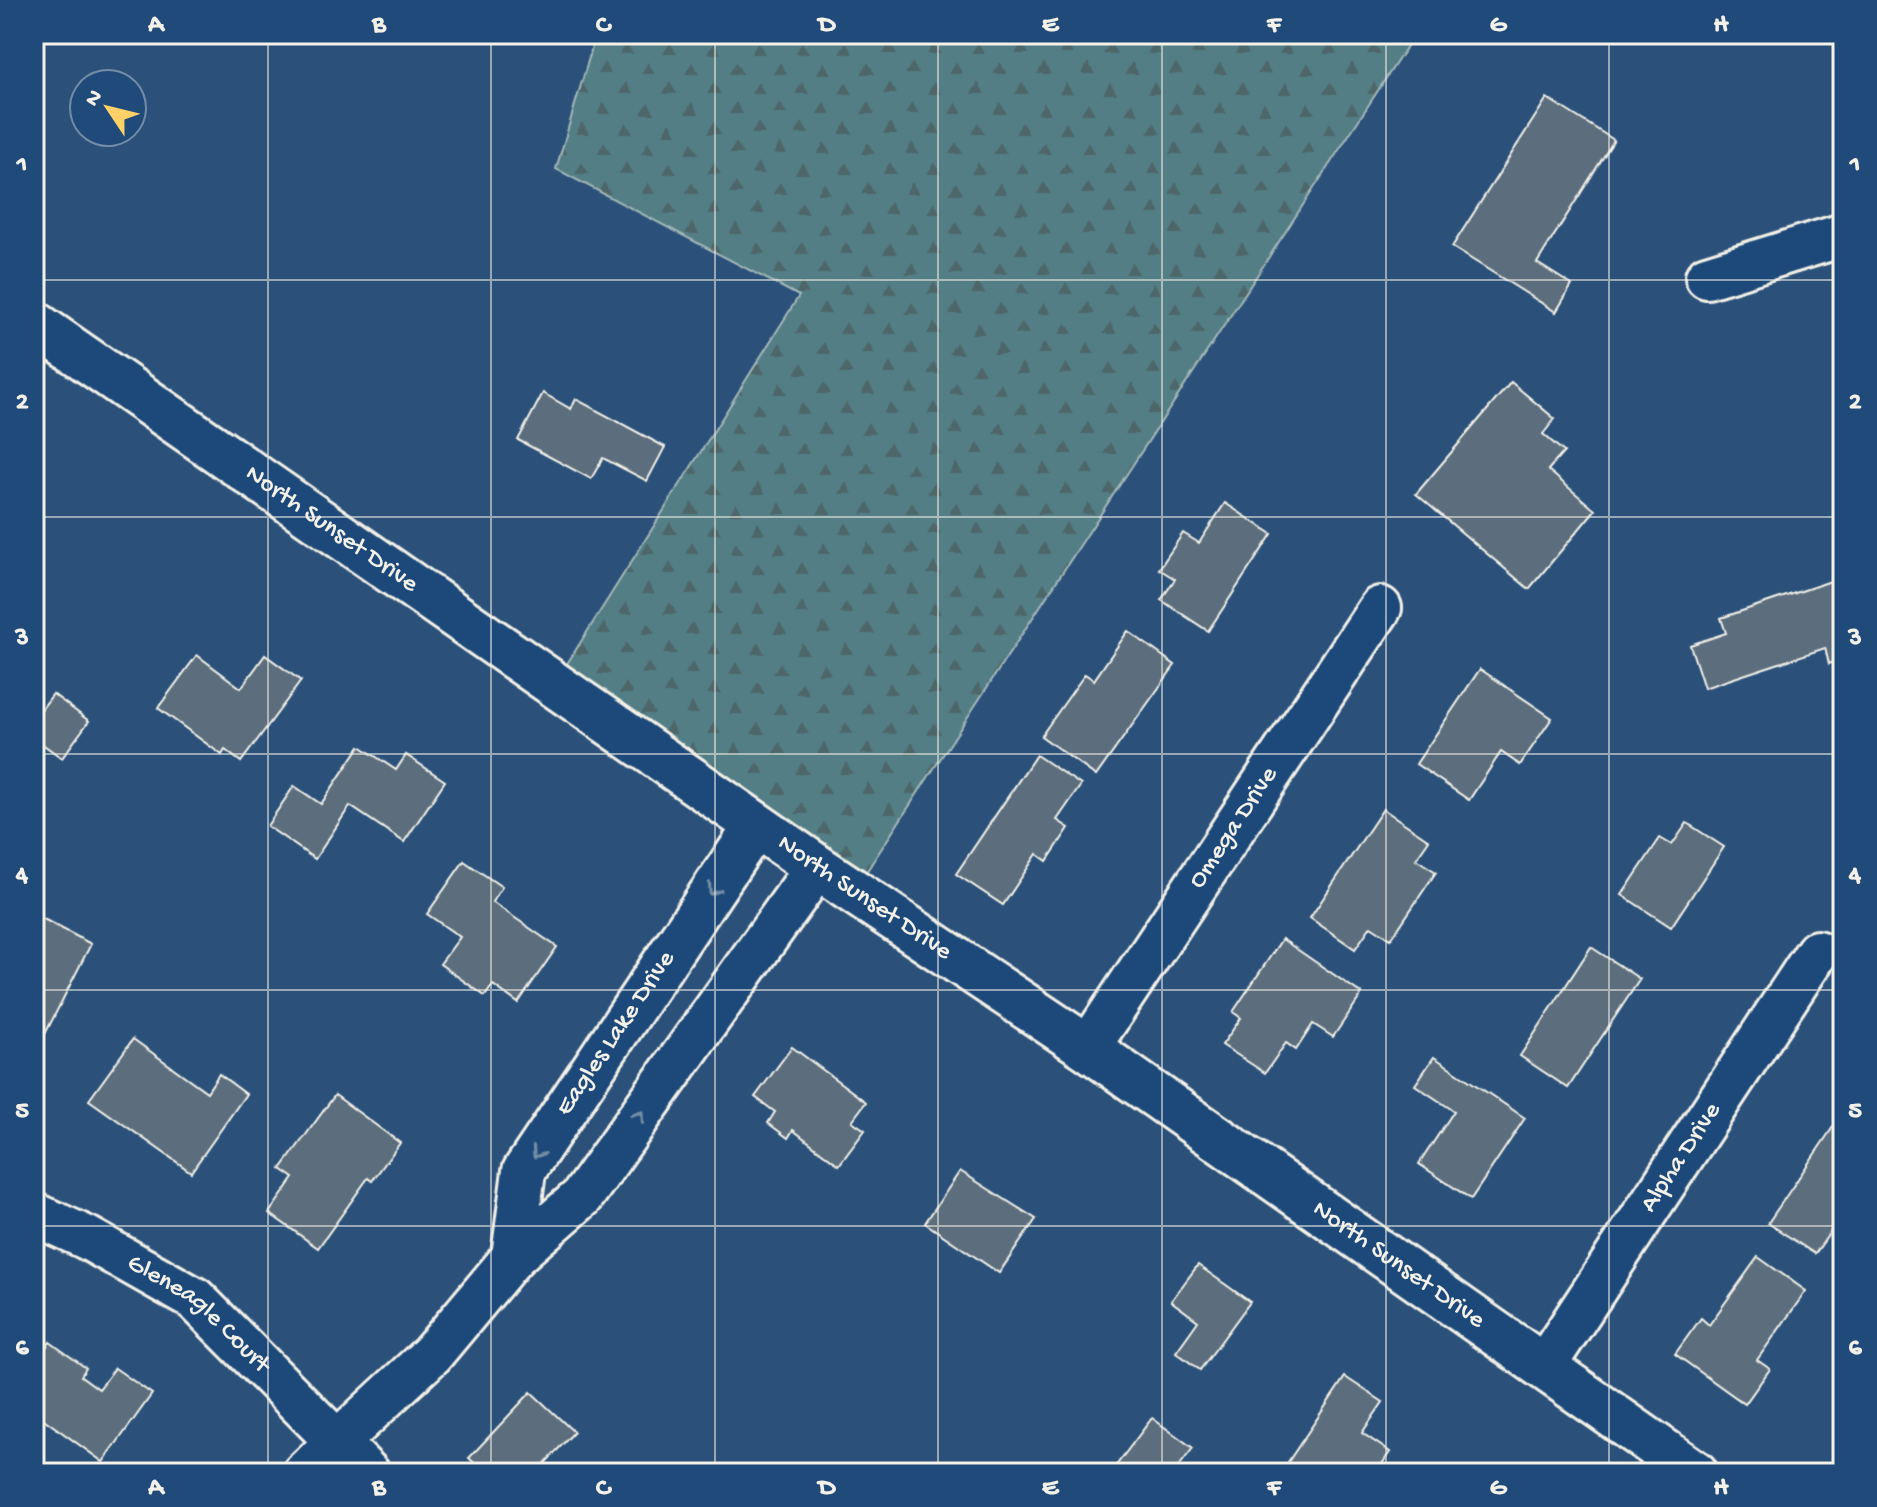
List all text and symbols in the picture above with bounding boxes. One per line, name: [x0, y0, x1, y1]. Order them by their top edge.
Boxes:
text: A: [147, 11, 165, 42]
text: B: [371, 11, 387, 42]
text: C: [596, 11, 613, 42]
text: D: [817, 11, 837, 42]
text: E: [1042, 11, 1060, 42]
text: F: [1266, 11, 1282, 42]
text: G: [1490, 11, 1508, 42]
text: H: [1714, 11, 1730, 42]
north arrow: [68, 68, 148, 148]
text: N: [80, 85, 110, 112]
text: 1: [16, 151, 27, 182]
text: 1: [1849, 151, 1860, 182]
text: 2: [16, 388, 29, 419]
text: 2: [1849, 388, 1862, 419]
street label: North Sunset Drive: [239, 459, 424, 601]
text: 3: [14, 624, 29, 655]
text: 3: [1847, 624, 1862, 655]
street label: Omega Drive: [1182, 761, 1286, 895]
street label: North Sunset Drive: [771, 828, 958, 968]
text: 4: [15, 861, 29, 892]
text: 4: [1848, 861, 1862, 892]
one-way arrow: [708, 882, 723, 896]
street label: Eagles Lake Drive: [550, 945, 683, 1122]
text: 5: [15, 1097, 29, 1128]
street label: Alpha Drive: [1634, 1097, 1729, 1219]
text: 5: [1848, 1097, 1862, 1128]
one-way arrow: [630, 1111, 644, 1125]
one-way arrow: [531, 1144, 546, 1158]
street label: North Sunset Drive: [1306, 1194, 1491, 1337]
street label: Gleneagle Court: [121, 1248, 278, 1382]
text: 6: [15, 1334, 29, 1365]
text: 6: [1848, 1334, 1862, 1365]
text: A: [147, 1474, 165, 1505]
text: B: [371, 1474, 387, 1505]
text: C: [596, 1474, 613, 1505]
text: D: [817, 1474, 837, 1505]
text: E: [1042, 1474, 1060, 1505]
text: F: [1266, 1474, 1282, 1505]
text: G: [1490, 1474, 1508, 1505]
text: H: [1714, 1474, 1730, 1505]

